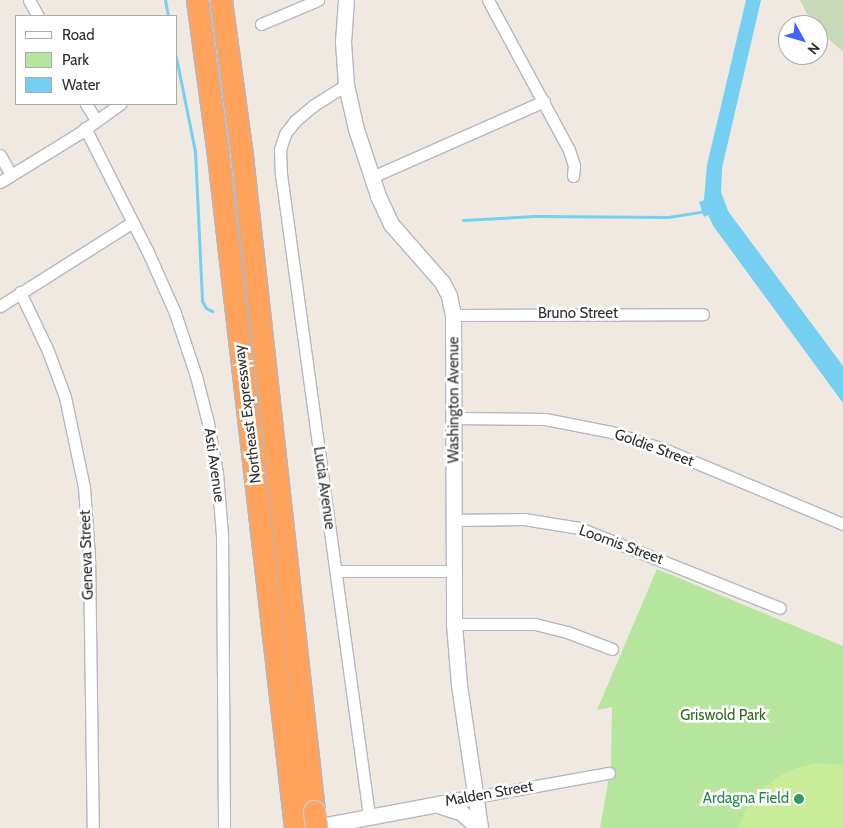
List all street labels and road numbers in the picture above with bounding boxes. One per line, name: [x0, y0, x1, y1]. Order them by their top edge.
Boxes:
street label: Bruno Street: [538, 305, 618, 323]
street label: Washington Avenue: [445, 337, 463, 463]
street label: Northeast Expressway: [231, 344, 265, 484]
street label: Goldie Street: [612, 425, 696, 471]
street label: Asti Avenue: [200, 427, 228, 503]
street label: Lucia Avenue: [309, 445, 339, 531]
street label: Geneva Street: [76, 510, 98, 600]
street label: Loomis Street: [576, 521, 666, 569]
street label: Malden Street: [444, 777, 534, 811]

